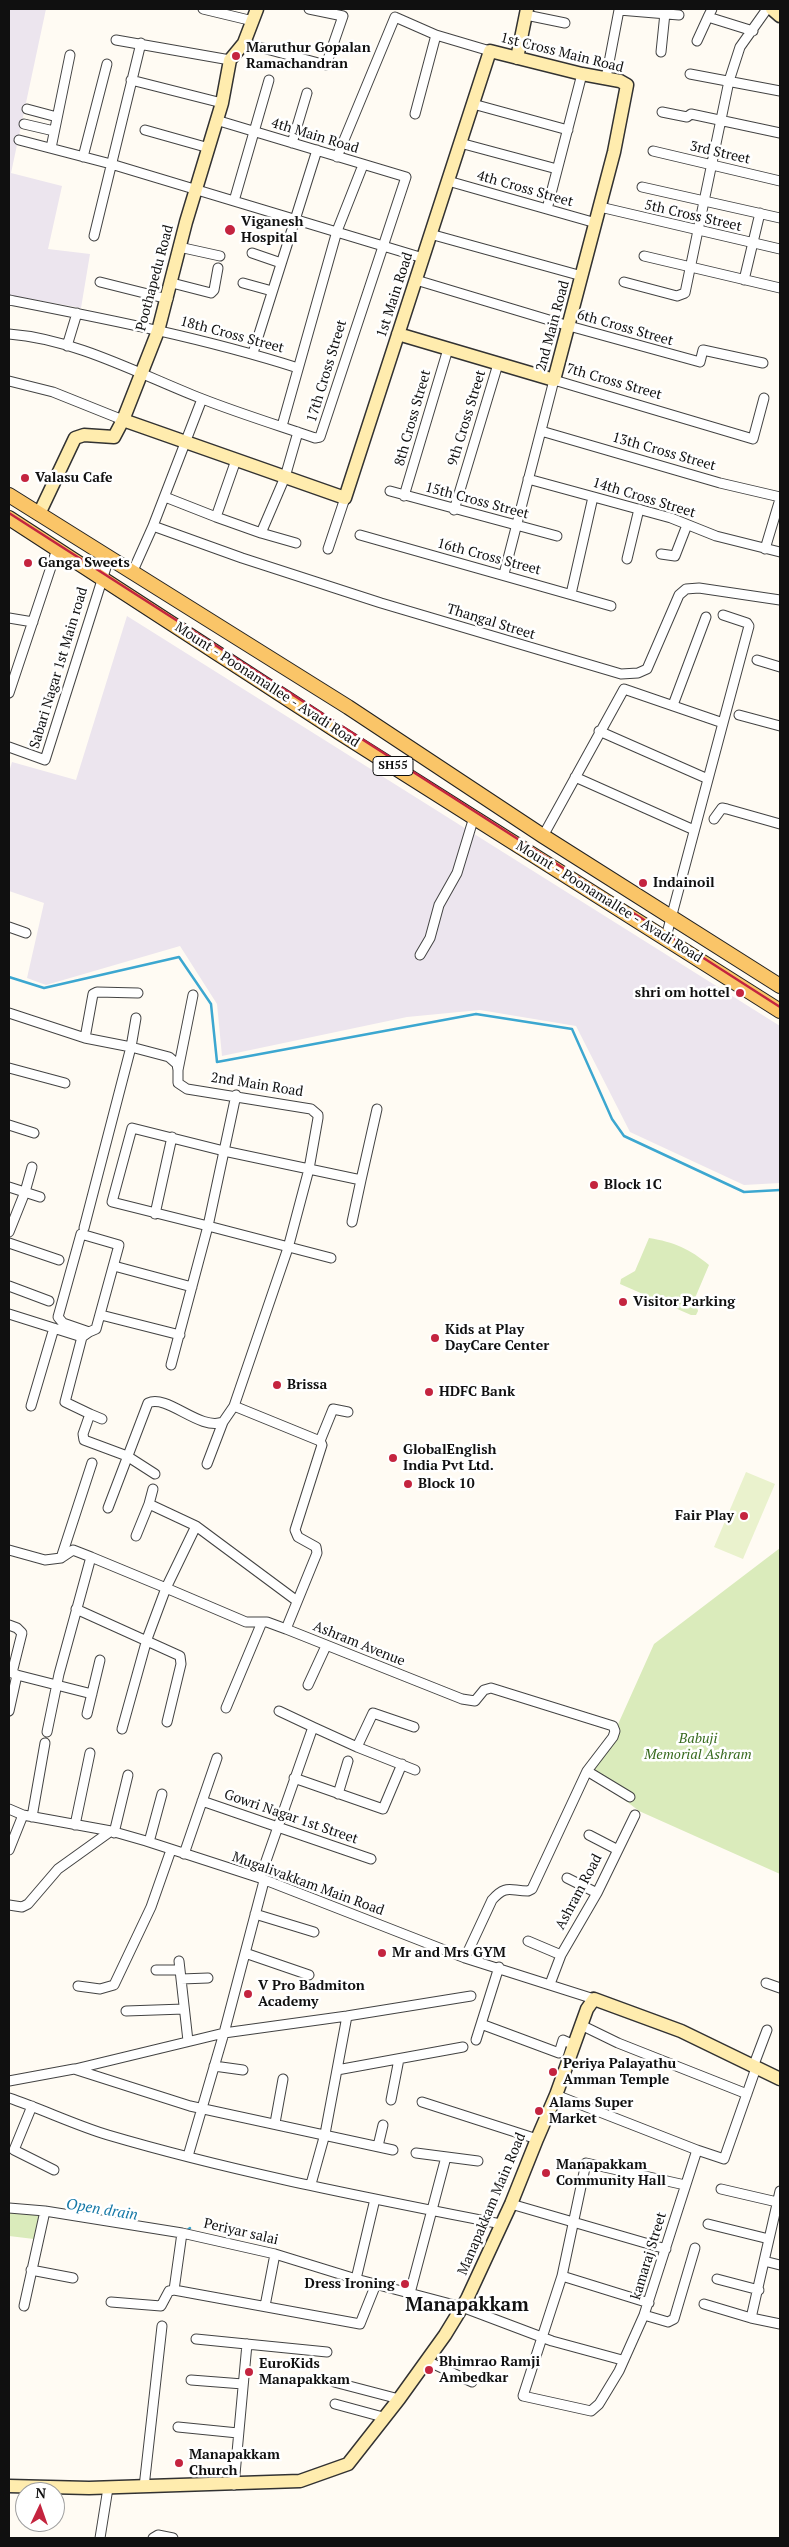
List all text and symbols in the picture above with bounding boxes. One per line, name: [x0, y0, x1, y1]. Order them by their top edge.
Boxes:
street label: 1st Cross Main Road: [499, 30, 625, 76]
place label: Maruthur Gopalan Ramachandran: [246, 40, 371, 72]
marker: Maruthur Gopalan Ramachandran: [230, 50, 242, 62]
street label: 4th Main Road: [269, 115, 361, 157]
street label: 3rd Street: [688, 138, 752, 168]
street label: 4th Cross Street: [475, 167, 575, 211]
street label: 5th Cross Street: [643, 197, 743, 235]
place label: Viganesh Hospital: [241, 214, 303, 246]
street label: Poothapedu Road: [133, 223, 177, 333]
marker: Viganesh Hospital: [223, 223, 237, 237]
street label: 1st Main Road: [373, 250, 417, 340]
street label: 2nd Main Road: [533, 279, 573, 373]
street label: 6th Cross Street: [575, 306, 675, 350]
street label: 18th Cross Street: [178, 313, 286, 357]
street label: 17th Cross Street: [303, 318, 351, 424]
street label: 7th Cross Street: [564, 360, 664, 404]
street label: 8th Cross Street: [391, 368, 435, 468]
street label: 9th Cross Street: [444, 368, 490, 468]
street label: 13th Cross Street: [610, 429, 718, 475]
place label: Valasu Cafe: [35, 470, 113, 486]
marker: Valasu Cafe: [19, 472, 31, 484]
street label: 14th Cross Street: [591, 474, 697, 522]
street label: 15th Cross Street: [423, 479, 531, 523]
street label: 16th Cross Street: [435, 535, 543, 579]
place label: Ganga Sweets: [38, 555, 130, 571]
marker: Ganga Sweets: [22, 557, 34, 569]
street label: Sabari Nagar 1st Main road: [26, 585, 92, 751]
street label: Thangal Street: [445, 601, 537, 643]
street label: Mount - Poonamallee - Avadi Road: [172, 619, 362, 751]
road number: SH55: [373, 756, 413, 776]
street label: Mount - Poonamallee - Avadi Road: [513, 837, 705, 967]
place label: Indainoil: [653, 875, 715, 891]
marker: Indainoil: [637, 877, 649, 889]
place label: shri om hottel: [635, 985, 730, 1001]
marker: shri om hottel: [734, 987, 746, 999]
street label: 2nd Main Road: [210, 1069, 304, 1101]
place label: Block 1C: [604, 1177, 662, 1193]
marker: Block 1C: [588, 1179, 600, 1191]
place label: Visitor Parking: [633, 1294, 735, 1310]
marker: Visitor Parking: [617, 1296, 629, 1308]
place label: Kids at Play DayCare Center: [445, 1322, 549, 1354]
marker: Kids at Play DayCare Center: [429, 1332, 441, 1344]
place label: Brissa: [287, 1377, 327, 1393]
marker: Brissa: [271, 1379, 283, 1391]
place label: HDFC Bank: [439, 1384, 515, 1400]
marker: HDFC Bank: [423, 1386, 435, 1398]
place label: GlobalEnglish India Pvt Ltd.: [403, 1442, 497, 1474]
marker: GlobalEnglish India Pvt Ltd.: [387, 1452, 399, 1464]
place label: Block 10: [418, 1476, 475, 1492]
marker: Block 10: [402, 1478, 414, 1490]
place label: Fair Play: [675, 1508, 734, 1524]
marker: Fair Play: [738, 1510, 750, 1522]
street label: Ashram Avenue: [311, 1618, 407, 1670]
park label: Babuji Memorial Ashram: [644, 1731, 752, 1764]
street label: Gowri Nagar 1st Street: [222, 1786, 360, 1848]
street label: Mugalivakkam Main Road: [230, 1849, 386, 1919]
street label: Ashram Road: [552, 1851, 606, 1933]
place label: Mr and Mrs GYM: [392, 1945, 506, 1961]
marker: Mr and Mrs GYM: [376, 1947, 388, 1959]
place label: V Pro Badmiton Academy: [258, 1978, 365, 2010]
marker: V Pro Badmiton Academy: [242, 1988, 254, 2000]
place label: Periya Palayathu Amman Temple: [563, 2056, 676, 2088]
marker: Periya Palayathu Amman Temple: [547, 2066, 559, 2078]
place label: Alams Super Market: [549, 2095, 633, 2128]
marker: Alams Super Market: [533, 2105, 545, 2117]
street label: Manapakkam Main Road: [454, 2130, 530, 2278]
place label: Manapakkam Community Hall: [556, 2157, 666, 2190]
marker: Manapakkam Community Hall: [540, 2167, 552, 2179]
water label: Open drain: [65, 2195, 139, 2225]
street label: kamaraj Street: [628, 2210, 670, 2302]
street label: Periyar salai: [202, 2215, 280, 2249]
place label: Dress Ironing: [305, 2276, 395, 2292]
marker: Dress Ironing: [399, 2278, 411, 2290]
district label: Manapakkam: [405, 2295, 529, 2317]
place label: Bhimrao Ramji Ambedkar: [439, 2354, 540, 2386]
place label: EuroKids Manapakkam: [259, 2356, 350, 2388]
marker: Bhimrao Ramji Ambedkar: [423, 2364, 435, 2376]
marker: EuroKids Manapakkam: [243, 2366, 255, 2378]
place label: Manapakkam Church: [189, 2447, 280, 2480]
marker: Manapakkam Church: [173, 2457, 185, 2469]
north arrow: [15, 2482, 65, 2532]
text: N: [35, 2483, 47, 2502]

